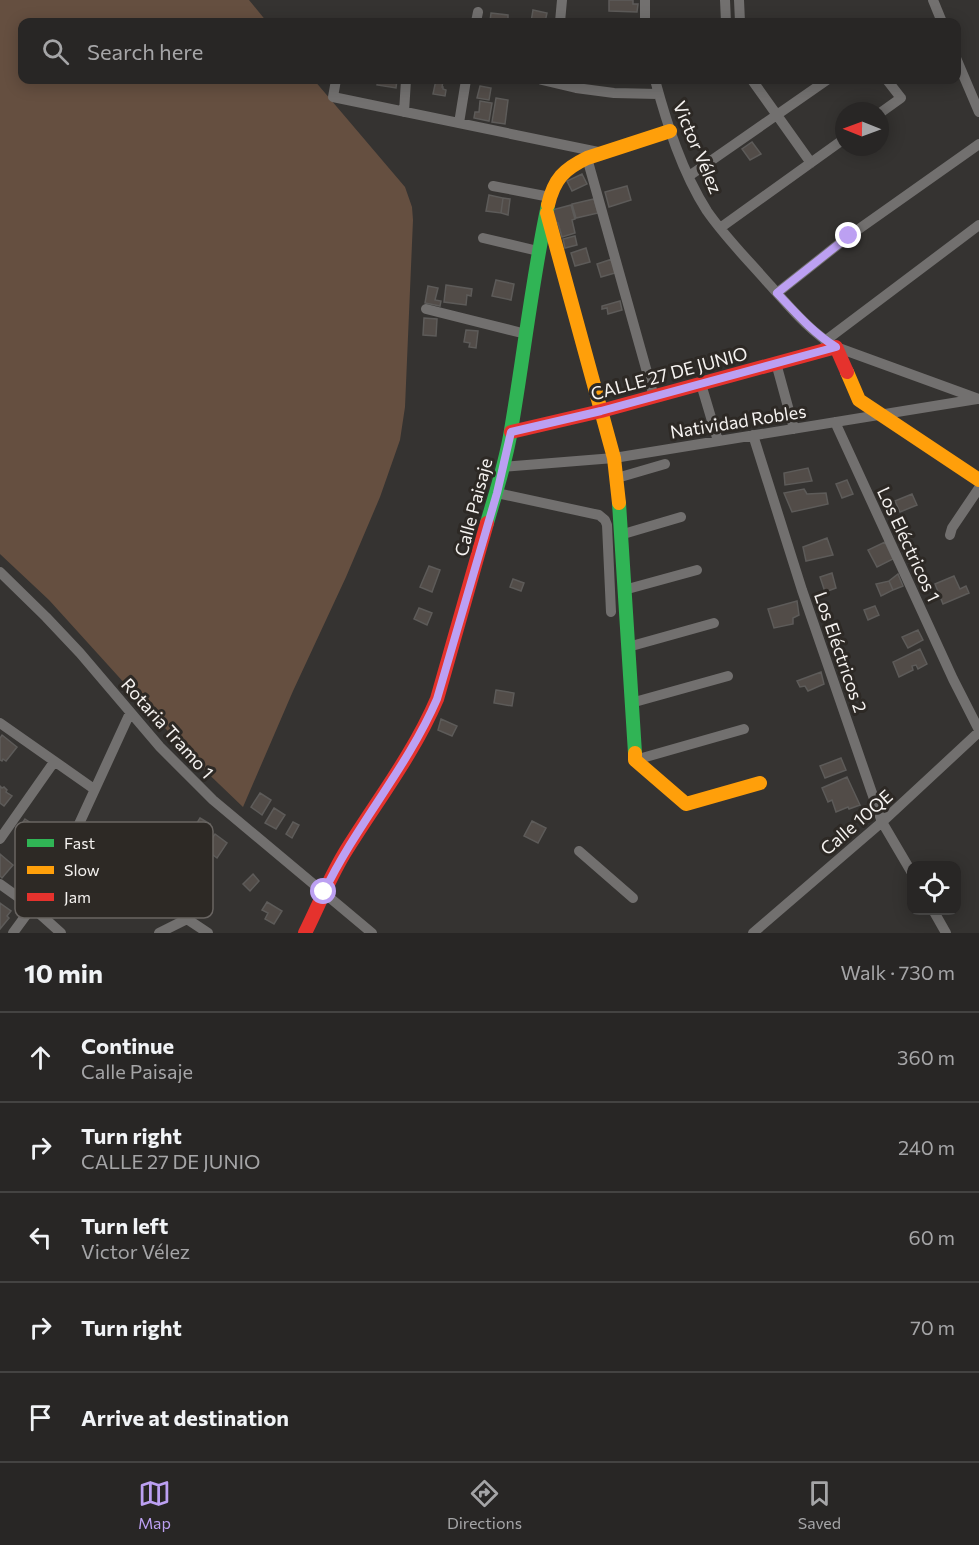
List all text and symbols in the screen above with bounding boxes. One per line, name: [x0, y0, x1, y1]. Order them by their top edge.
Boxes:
search box: [18, 18, 961, 84]
icon: search: [39, 35, 72, 68]
text: Search here: [87, 38, 203, 65]
street label: Victor Vélez: [669, 98, 727, 197]
north arrow: [835, 102, 889, 156]
route end: [835, 222, 861, 248]
street label: CALLE 27 DE JUNIO: [588, 341, 750, 405]
street label: Natividad Robles: [668, 399, 808, 443]
street label: Calle Paisaje: [449, 455, 497, 559]
street label: Los Eléctricos 1: [873, 483, 945, 605]
street label: Los Eléctricos 2: [810, 589, 872, 715]
street label: Rotaria Tramo 1: [117, 673, 219, 783]
street label: Calle 10QE: [815, 785, 897, 859]
legend: [15, 822, 213, 918]
text: Fast: [64, 833, 95, 852]
text: Slow: [64, 860, 100, 879]
map controls: [907, 861, 961, 915]
button: locate: [907, 861, 961, 915]
route start: [310, 878, 336, 904]
text: Jam: [64, 887, 91, 906]
text: 10 min: [24, 957, 103, 988]
text: Walk · 730 m: [841, 960, 955, 984]
text: Continue: [81, 1032, 174, 1059]
icon: ahead: [24, 1041, 57, 1074]
text: 360 m: [897, 1045, 955, 1069]
text: Calle Paisaje: [81, 1059, 193, 1083]
text: Turn right: [81, 1122, 182, 1149]
icon: right: [24, 1131, 57, 1164]
text: 240 m: [898, 1135, 955, 1159]
text: CALLE 27 DE JUNIO: [81, 1149, 260, 1173]
text: Turn left: [81, 1212, 168, 1239]
icon: left: [24, 1221, 57, 1254]
text: 60 m: [909, 1225, 955, 1249]
text: Victor Vélez: [81, 1239, 190, 1263]
icon: right: [24, 1311, 57, 1344]
text: Turn right: [81, 1314, 182, 1341]
text: 70 m: [910, 1315, 955, 1339]
icon: arrive: [24, 1401, 57, 1434]
text: Arrive at destination: [81, 1404, 289, 1431]
tab: Map: [138, 1477, 171, 1532]
tab: Directions: [447, 1477, 522, 1532]
tab: Saved: [798, 1477, 841, 1532]

